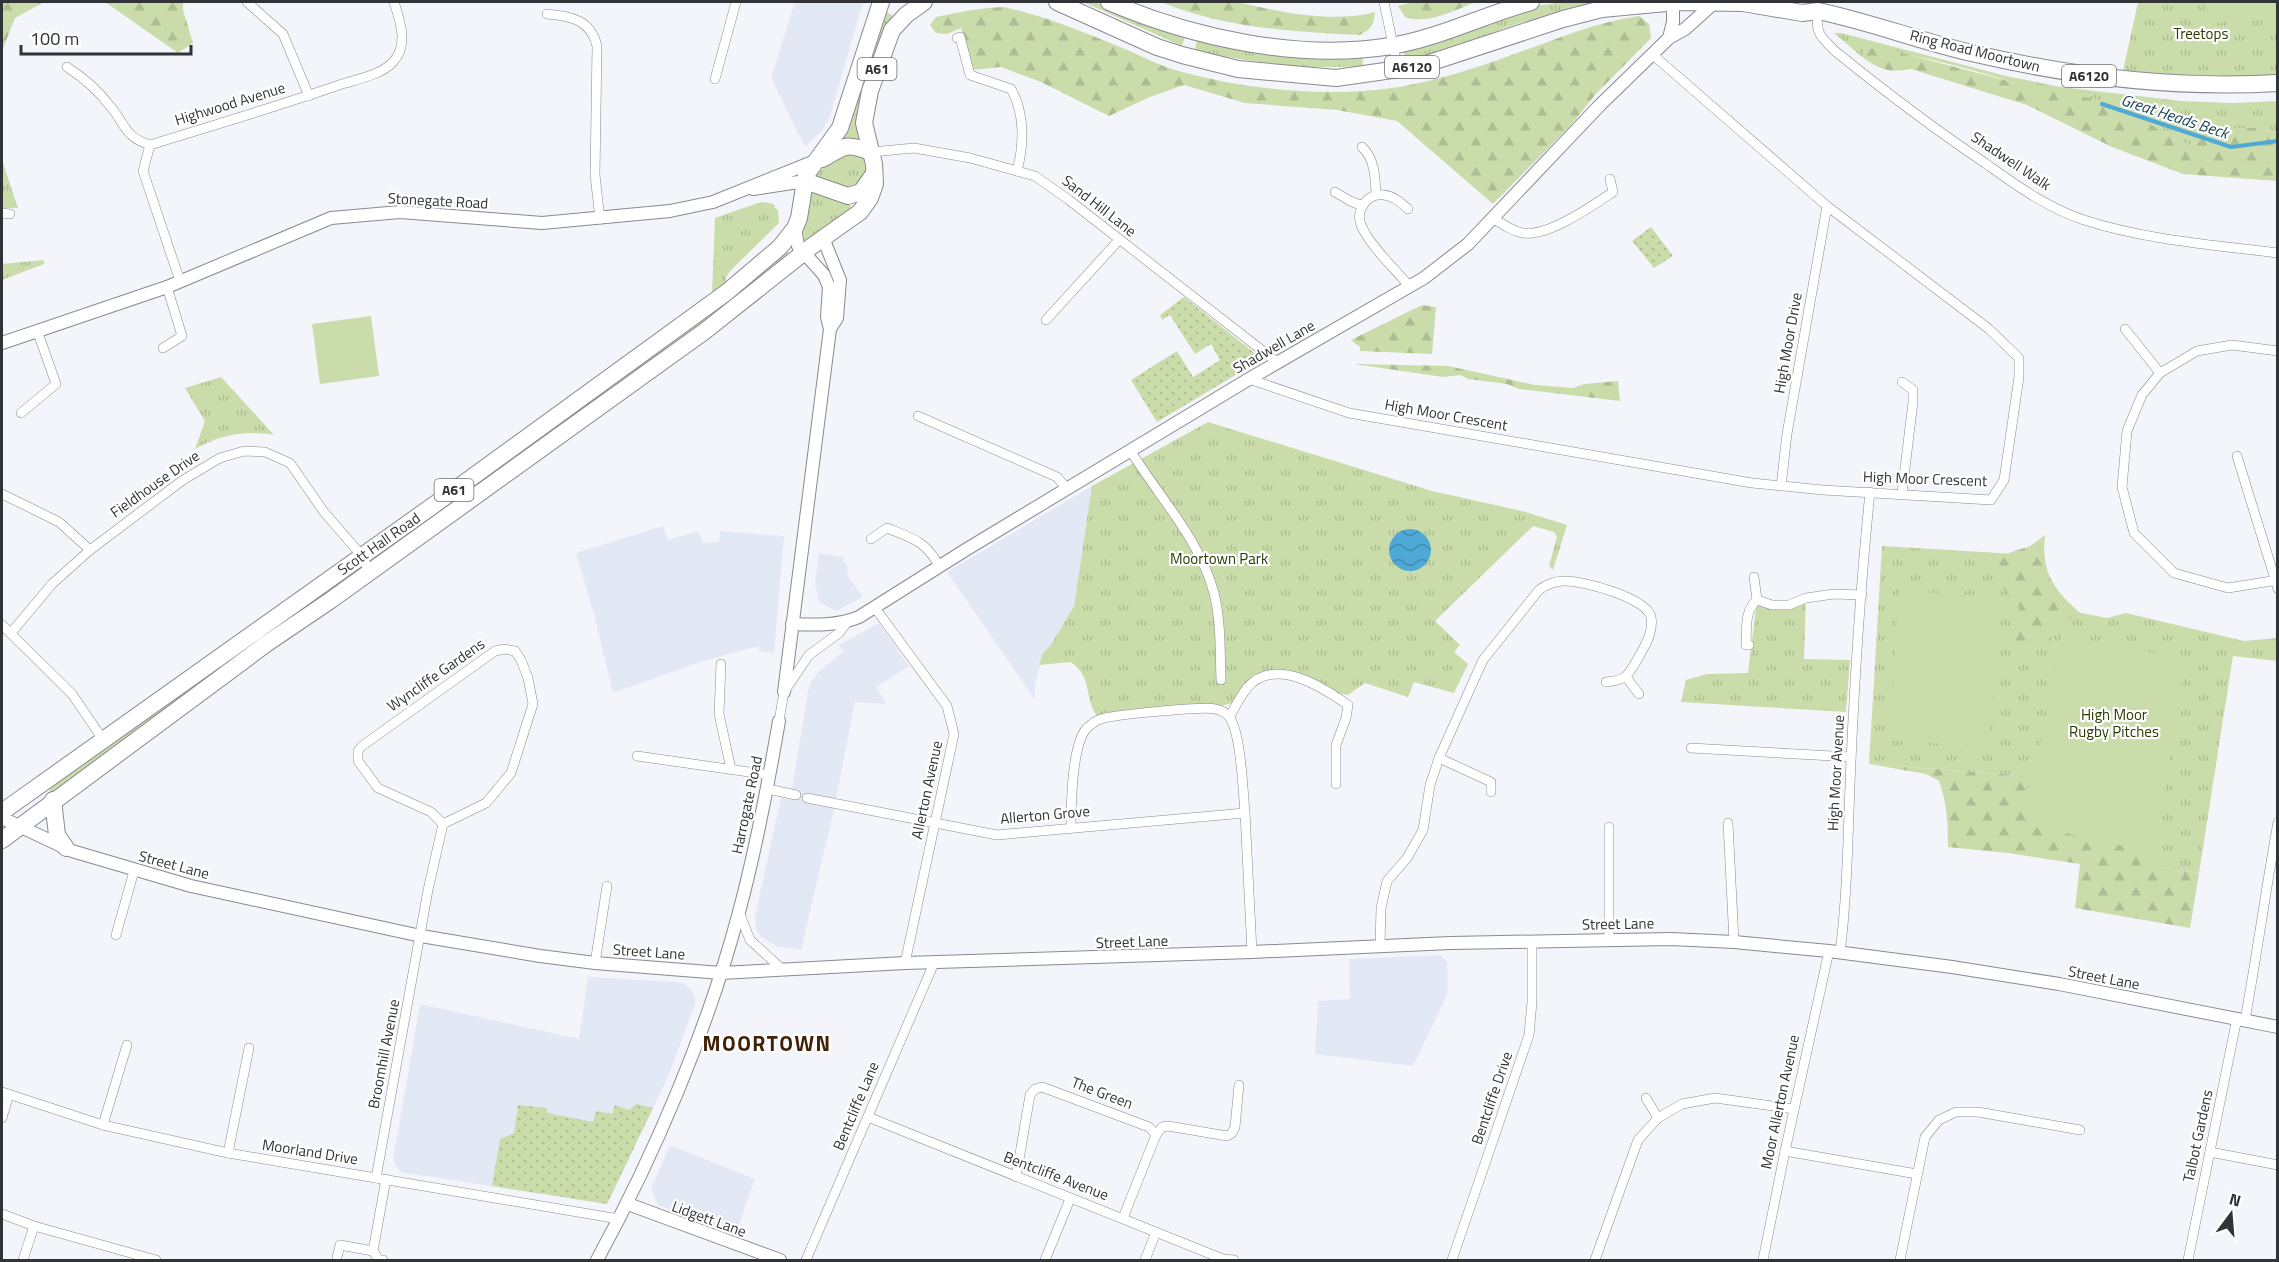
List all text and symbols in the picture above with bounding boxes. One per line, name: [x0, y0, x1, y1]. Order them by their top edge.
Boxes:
scale bar: [21, 18, 190, 56]
park label: Treetops: [2174, 22, 2228, 45]
street label: Ring Road Moortown: [1908, 23, 2043, 78]
text: 100 m: [30, 25, 79, 52]
road number: A6120: [1385, 56, 1439, 78]
road number: A61: [858, 58, 896, 80]
road number: A6120: [2062, 65, 2116, 87]
street label: Highwood Avenue: [172, 76, 288, 131]
water label: Great Heads Beck: [2118, 87, 2234, 145]
street label: Shadwell Walk: [1967, 125, 2056, 196]
street label: Sand Hill Lane: [1057, 169, 1141, 242]
street label: Stonegate Road: [387, 186, 489, 215]
street label: High Moor Drive: [1767, 291, 1808, 395]
street label: Shadwell Lane: [1229, 314, 1319, 379]
street label: High Moor Crescent: [1383, 392, 1510, 437]
street label: Fieldhouse Drive: [105, 444, 204, 523]
street label: High Moor Crescent: [1862, 465, 1988, 492]
road number: A61: [434, 479, 474, 501]
street label: Scott Hall Road: [333, 506, 425, 581]
park label: Moortown Park: [1170, 547, 1268, 570]
street label: Wyncliffe Gardens: [382, 632, 489, 717]
park label: High Moor Rugby Pitches: [2069, 703, 2159, 743]
street label: High Moor Avenue: [1821, 714, 1850, 832]
street label: Allerton Avenue: [905, 739, 948, 841]
street label: Harrogate Road: [725, 754, 768, 856]
street label: Allerton Grove: [999, 799, 1091, 830]
street label: Street Lane: [136, 844, 212, 885]
street label: Street Lane: [1582, 911, 1654, 936]
street label: Street Lane: [1095, 929, 1169, 954]
street label: Street Lane: [612, 938, 686, 965]
street label: Street Lane: [2066, 959, 2142, 996]
street label: Broomhill Avenue: [362, 997, 405, 1111]
district label: MOORTOWN: [702, 1027, 832, 1059]
street label: Moor Allerton Avenue: [1754, 1033, 1805, 1171]
street label: Bentcliffe Drive: [1465, 1048, 1518, 1147]
street label: Bentcliffe Lane: [827, 1058, 885, 1154]
street label: The Green: [1068, 1070, 1136, 1115]
street label: Talbot Gardens: [2176, 1087, 2219, 1184]
street label: Moorland Drive: [261, 1133, 360, 1170]
street label: Bentcliffe Avenue: [1000, 1145, 1112, 1206]
north arrow: [2201, 1184, 2261, 1244]
text: N: [2226, 1187, 2244, 1213]
street label: Lidgett Lane: [669, 1194, 750, 1243]

